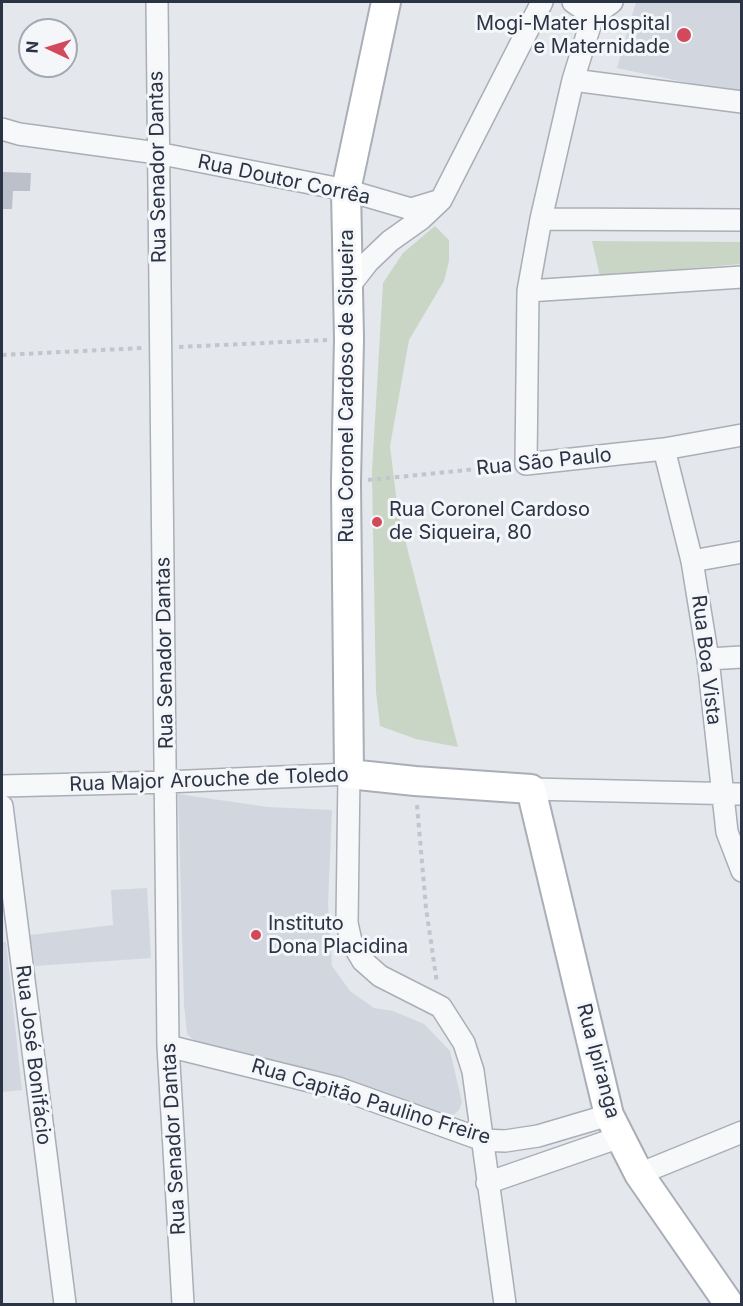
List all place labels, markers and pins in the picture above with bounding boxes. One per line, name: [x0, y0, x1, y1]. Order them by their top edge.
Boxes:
place label: Mogi-Mater Hospital e Maternidade: [476, 12, 670, 59]
marker: Mogi-Mater Hospital e Maternidade: [675, 26, 693, 44]
place label: Rua Coronel Cardoso de Siqueira, 80: [389, 498, 590, 545]
marker: Rua Coronel Cardoso de Siqueira, 80: [370, 515, 384, 529]
place label: Instituto Dona Placidina: [268, 912, 408, 959]
marker: Instituto Dona Placidina: [249, 928, 263, 942]

